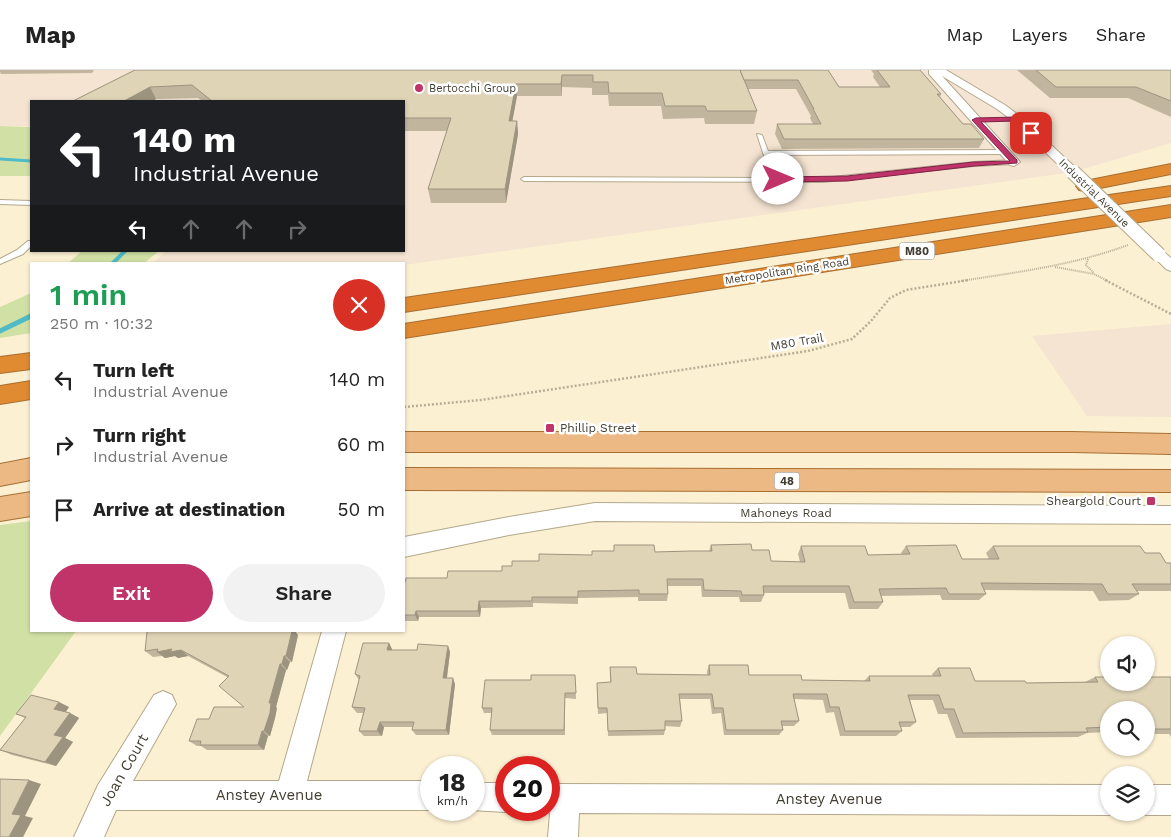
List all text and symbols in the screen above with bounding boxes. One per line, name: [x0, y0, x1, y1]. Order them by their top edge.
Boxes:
text: Map: [25, 21, 76, 49]
text: Map: [946, 24, 983, 45]
text: Layers: [1011, 24, 1068, 45]
text: Share: [1096, 24, 1146, 45]
marker: Bertocchi Group: [413, 82, 425, 94]
place label: Bertocchi Group: [429, 82, 516, 95]
pin: [1010, 112, 1052, 154]
text: 140 m: [133, 119, 236, 161]
icon: arrive: [1017, 119, 1045, 147]
icon: left: [50, 120, 115, 185]
position arrow: [751, 152, 803, 204]
street label: Industrial Avenue: [1056, 156, 1132, 230]
text: Industrial Avenue: [133, 161, 319, 186]
icon: left: [124, 215, 152, 243]
icon: ahead: [177, 215, 205, 243]
icon: ahead: [230, 215, 258, 243]
icon: right: [283, 215, 311, 243]
road number: M80: [900, 242, 934, 260]
street label: Metropolitan Ring Road: [724, 255, 850, 287]
text: 1 min: [50, 277, 127, 312]
button: close: [333, 279, 385, 331]
text: 250 m · 10:32: [50, 314, 153, 333]
street label: M80 Trail: [769, 330, 825, 354]
text: Turn left: [93, 359, 174, 382]
icon: left: [50, 366, 78, 394]
text: 140 m: [330, 368, 385, 391]
text: Industrial Avenue: [93, 382, 228, 401]
place label: Phillip Street: [560, 421, 636, 435]
marker: Phillip Street: [544, 422, 556, 434]
text: Turn right: [93, 424, 186, 447]
icon: right: [50, 431, 78, 459]
text: 60 m: [337, 433, 385, 456]
text: Industrial Avenue: [93, 447, 228, 466]
road number: 48: [774, 472, 800, 490]
place label: Sheargold Court: [1046, 494, 1141, 508]
marker: Sheargold Court: [1145, 495, 1157, 507]
icon: arrive: [50, 496, 78, 524]
text: Arrive at destination: [93, 498, 285, 521]
text: 50 m: [338, 498, 385, 521]
street label: Mahoneys Road: [740, 506, 832, 520]
button: Exit: [50, 564, 213, 622]
button: Share: [223, 564, 385, 622]
map controls: [1100, 636, 1155, 821]
button: sound: [1100, 636, 1155, 691]
button: search: [1100, 701, 1155, 756]
street label: Joan Court: [96, 730, 152, 809]
speed limit sign: 20: [495, 756, 560, 821]
button: layers: [1100, 766, 1155, 821]
text: 18: [439, 768, 466, 797]
street label: Anstey Avenue: [216, 786, 322, 804]
street label: Anstey Avenue: [776, 790, 882, 808]
text: km/h: [437, 794, 468, 808]

